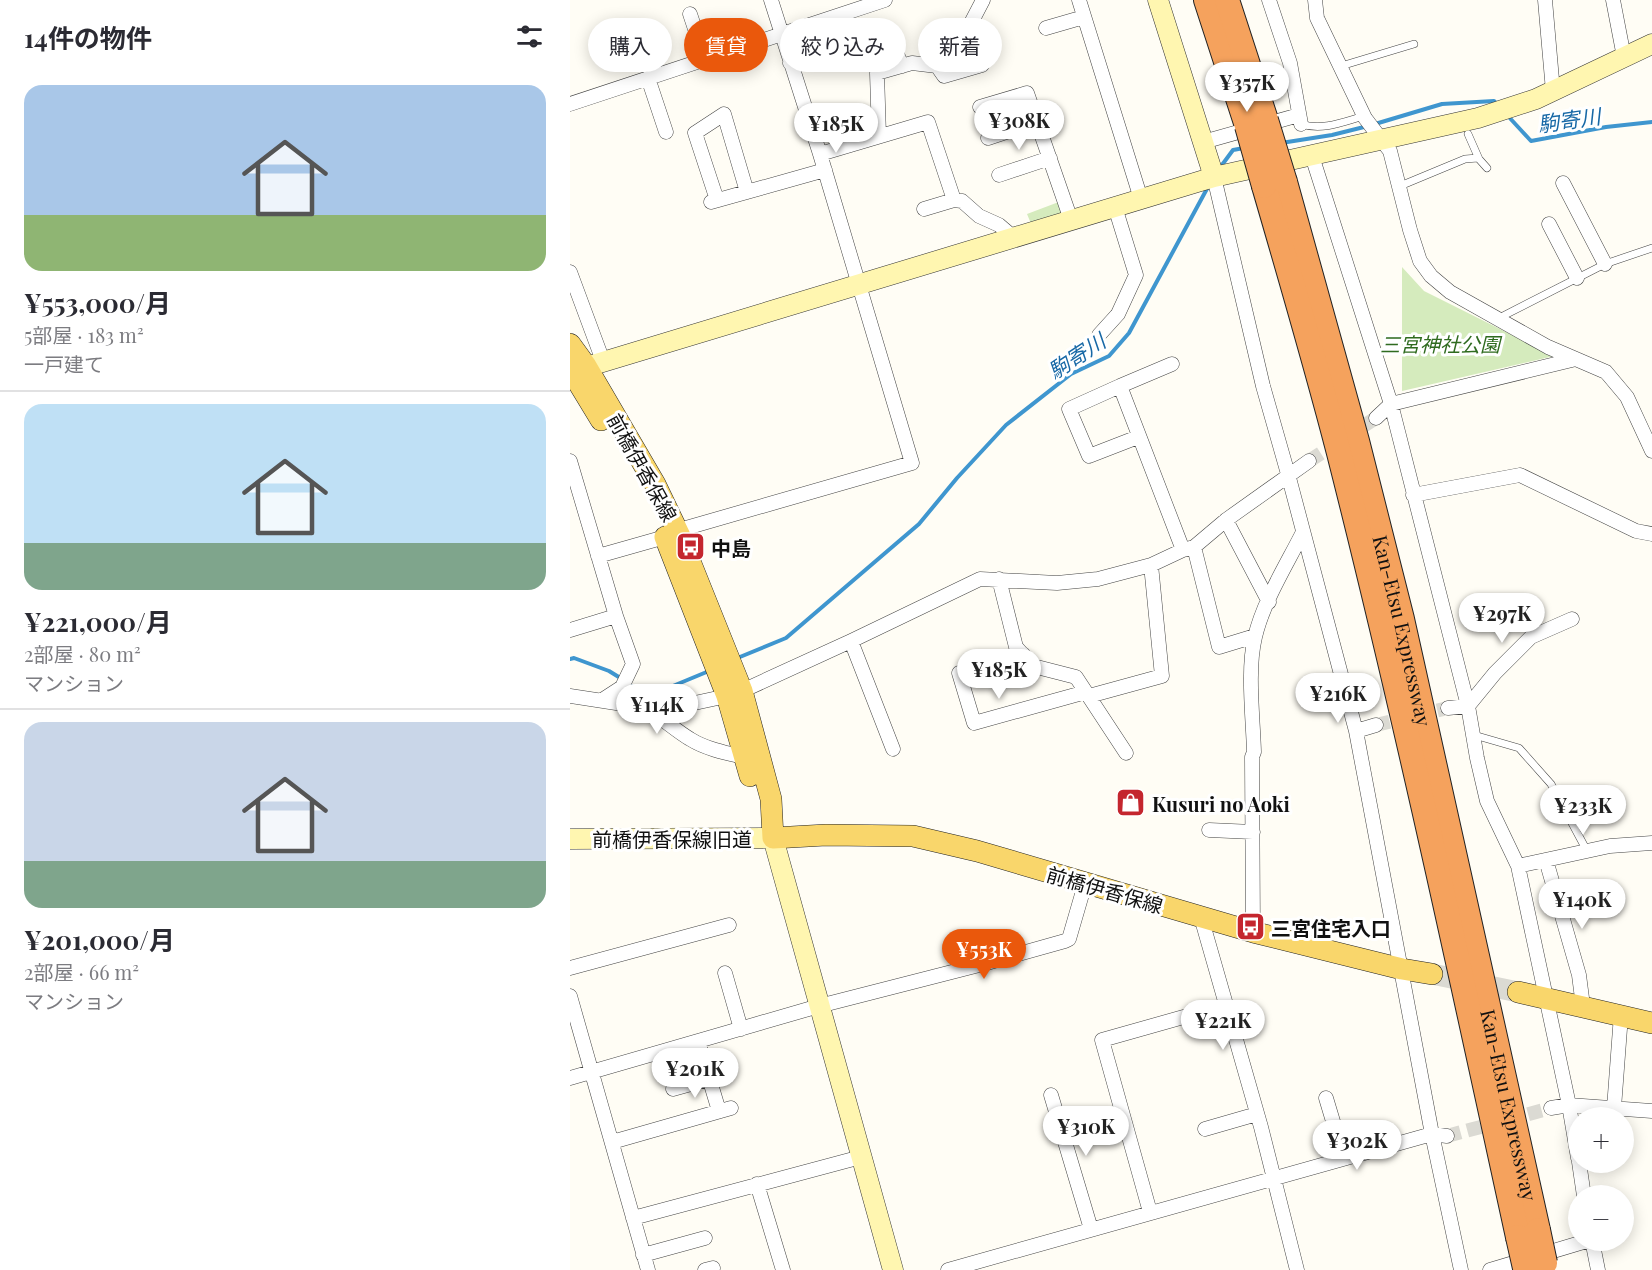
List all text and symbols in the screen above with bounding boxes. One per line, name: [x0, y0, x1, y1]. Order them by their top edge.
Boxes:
chip: 購入: [588, 18, 672, 72]
chip: 賃貸: [684, 18, 768, 72]
chip: 絞り込み: [780, 18, 906, 72]
chip: 新着: [918, 18, 1002, 72]
text: 14件の物件: [24, 20, 152, 55]
icon: filters: [513, 20, 546, 53]
pin: ¥357K: [1205, 62, 1289, 113]
text: ¥357K: [1219, 68, 1275, 95]
pin: ¥308K: [977, 100, 1061, 151]
water label: 駒寄川: [1536, 100, 1604, 137]
pin: ¥185K: [794, 103, 878, 154]
text: ¥308K: [988, 106, 1050, 133]
text: ¥185K: [808, 109, 864, 136]
icon: home: [231, 124, 339, 232]
text: ¥553,000/月: [24, 285, 171, 320]
text: 5部屋 · 183 m²: [24, 321, 144, 348]
water label: 駒寄川: [1042, 325, 1112, 384]
park label: 三宮神社公園: [1380, 330, 1503, 357]
text: 一戸建て: [24, 350, 104, 377]
street label: 前橋伊香保線: [602, 408, 684, 526]
icon: home: [231, 443, 339, 551]
bus stop icon: 中島: [674, 531, 706, 563]
street label: Kan-Etsu Expressway: [1368, 532, 1439, 729]
place label: 中島: [711, 534, 751, 561]
pin: ¥297K: [1460, 593, 1544, 644]
text: ¥297K: [1473, 599, 1531, 626]
text: ¥221,000/月: [24, 604, 172, 639]
text: 2部屋 · 80 m²: [24, 640, 141, 667]
pin: ¥185K: [957, 649, 1041, 700]
text: ¥185K: [971, 655, 1027, 682]
text: マンション: [24, 669, 124, 696]
pin: ¥216K: [1296, 673, 1380, 724]
text: ¥216K: [1309, 679, 1367, 706]
pin: ¥114K: [615, 684, 699, 735]
text: ¥114K: [630, 690, 684, 717]
icon: home: [231, 761, 339, 869]
pin: ¥233K: [1541, 785, 1625, 836]
shop icon: Kusuri no Aoki: [1115, 787, 1147, 819]
place label: Kusuri no Aoki: [1152, 790, 1290, 817]
text: ¥233K: [1554, 791, 1612, 818]
street label: 前橋伊香保線旧道: [592, 825, 752, 852]
street label: 前橋伊香保線: [1044, 859, 1166, 919]
pin: ¥140K: [1540, 879, 1624, 930]
text: ¥140K: [1553, 885, 1611, 912]
bus stop icon: 三宮住宅入口: [1234, 911, 1266, 943]
place label: 三宮住宅入口: [1271, 914, 1391, 941]
text: ¥201,000/月: [24, 922, 175, 957]
pin: ¥553K: [942, 929, 1026, 980]
text: ¥553K: [956, 935, 1012, 962]
text: 2部屋 · 66 m²: [24, 958, 139, 985]
text: マンション: [24, 987, 124, 1014]
pin: ¥221K: [1181, 1000, 1265, 1051]
text: ¥221K: [1195, 1006, 1251, 1033]
street label: Kan-Etsu Expressway: [1476, 1006, 1545, 1203]
pin: ¥201K: [653, 1048, 737, 1099]
text: ¥201K: [666, 1054, 724, 1081]
pin: ¥310K: [1044, 1106, 1128, 1157]
map controls: [1568, 1107, 1634, 1251]
button: +: [1568, 1107, 1634, 1173]
text: ¥310K: [1057, 1112, 1115, 1139]
pin: ¥302K: [1315, 1120, 1399, 1171]
text: ¥302K: [1327, 1126, 1387, 1153]
button: −: [1568, 1185, 1634, 1251]

